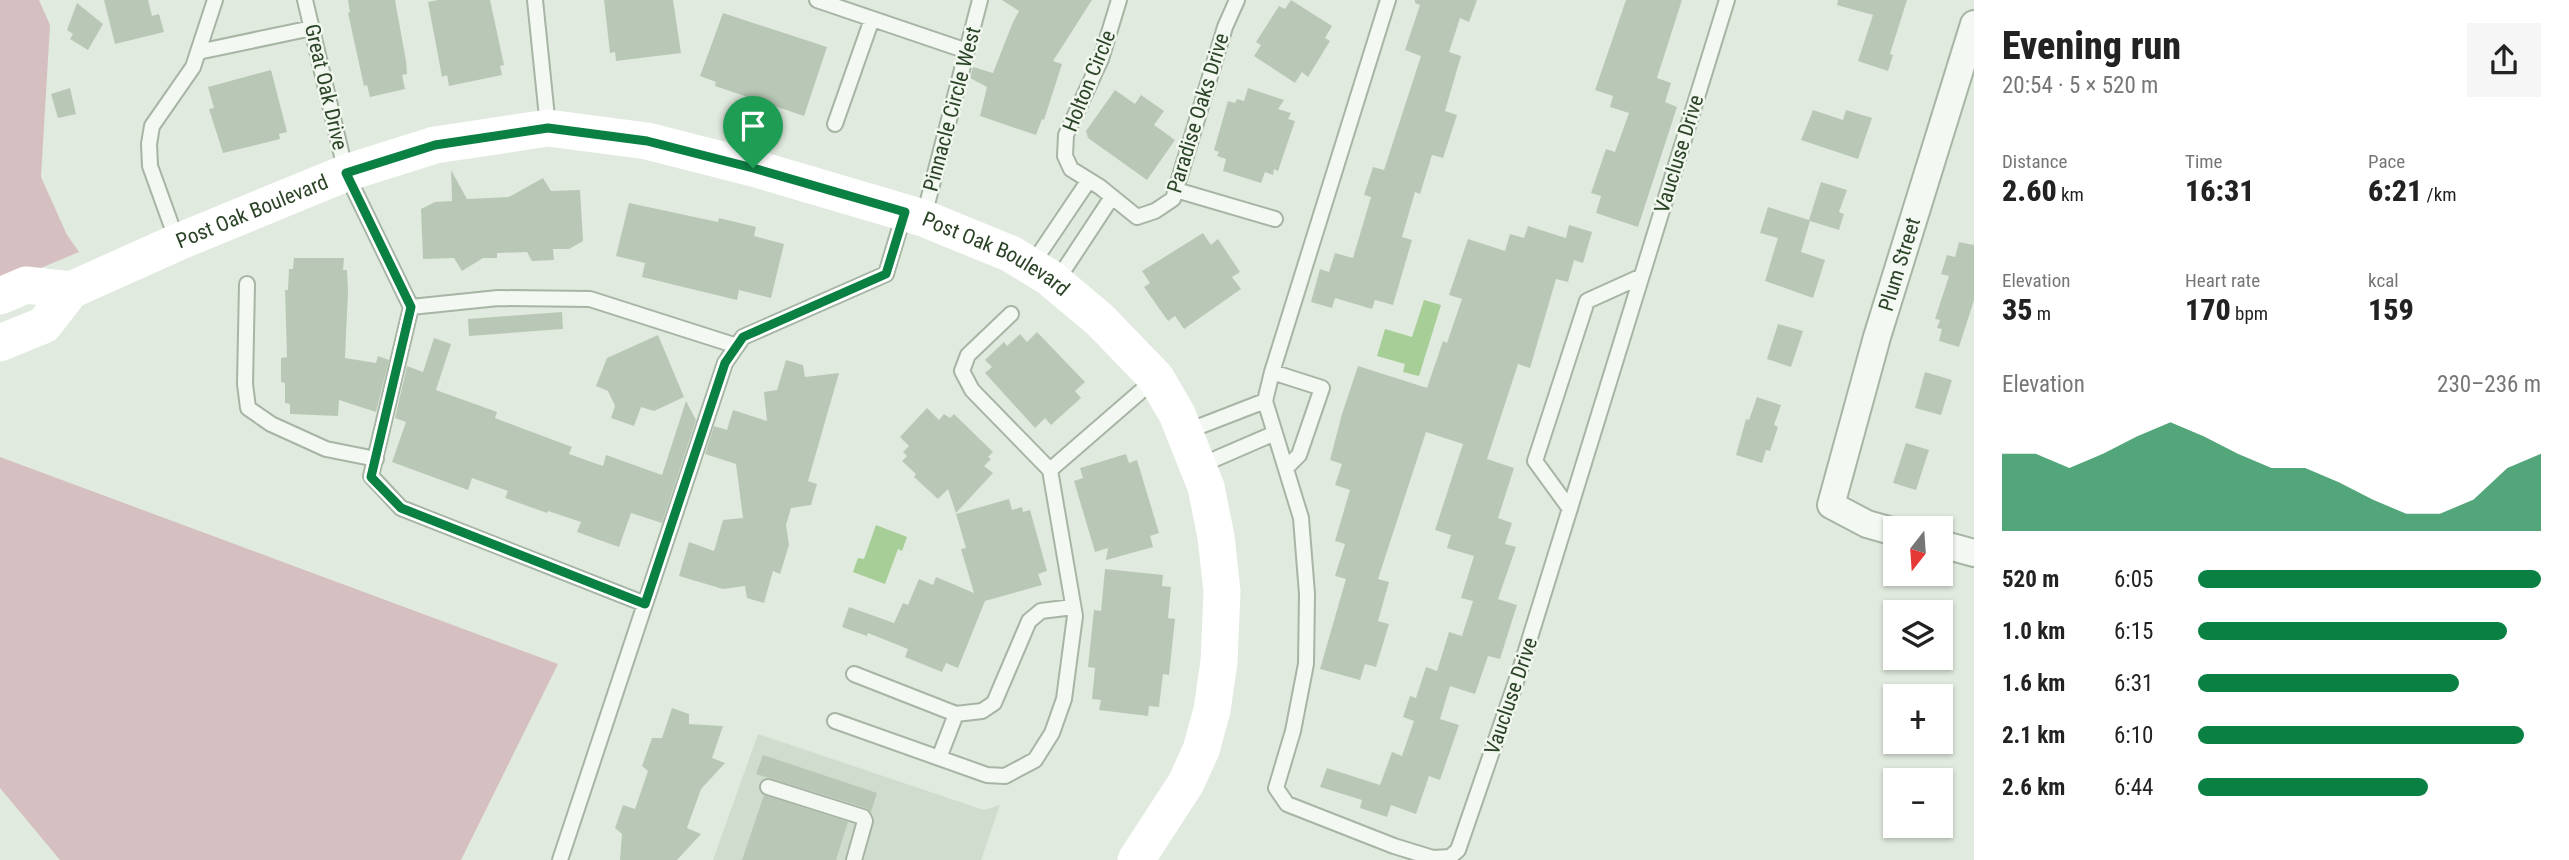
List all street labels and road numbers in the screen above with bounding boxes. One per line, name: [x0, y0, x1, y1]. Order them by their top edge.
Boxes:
street label: Great Oak Drive: [300, 22, 352, 152]
street label: Pinnacle Circle West: [918, 24, 986, 194]
street label: Holton Circle: [1058, 27, 1120, 135]
street label: Paradise Oaks Drive: [1162, 30, 1234, 196]
street label: Vaucluse Drive: [1650, 92, 1708, 216]
street label: Post Oak Boulevard: [173, 170, 331, 253]
street label: Post Oak Boulevard: [919, 207, 1074, 301]
street label: Plum Street: [1874, 215, 1925, 314]
street label: Vaucluse Drive: [1480, 634, 1542, 758]

